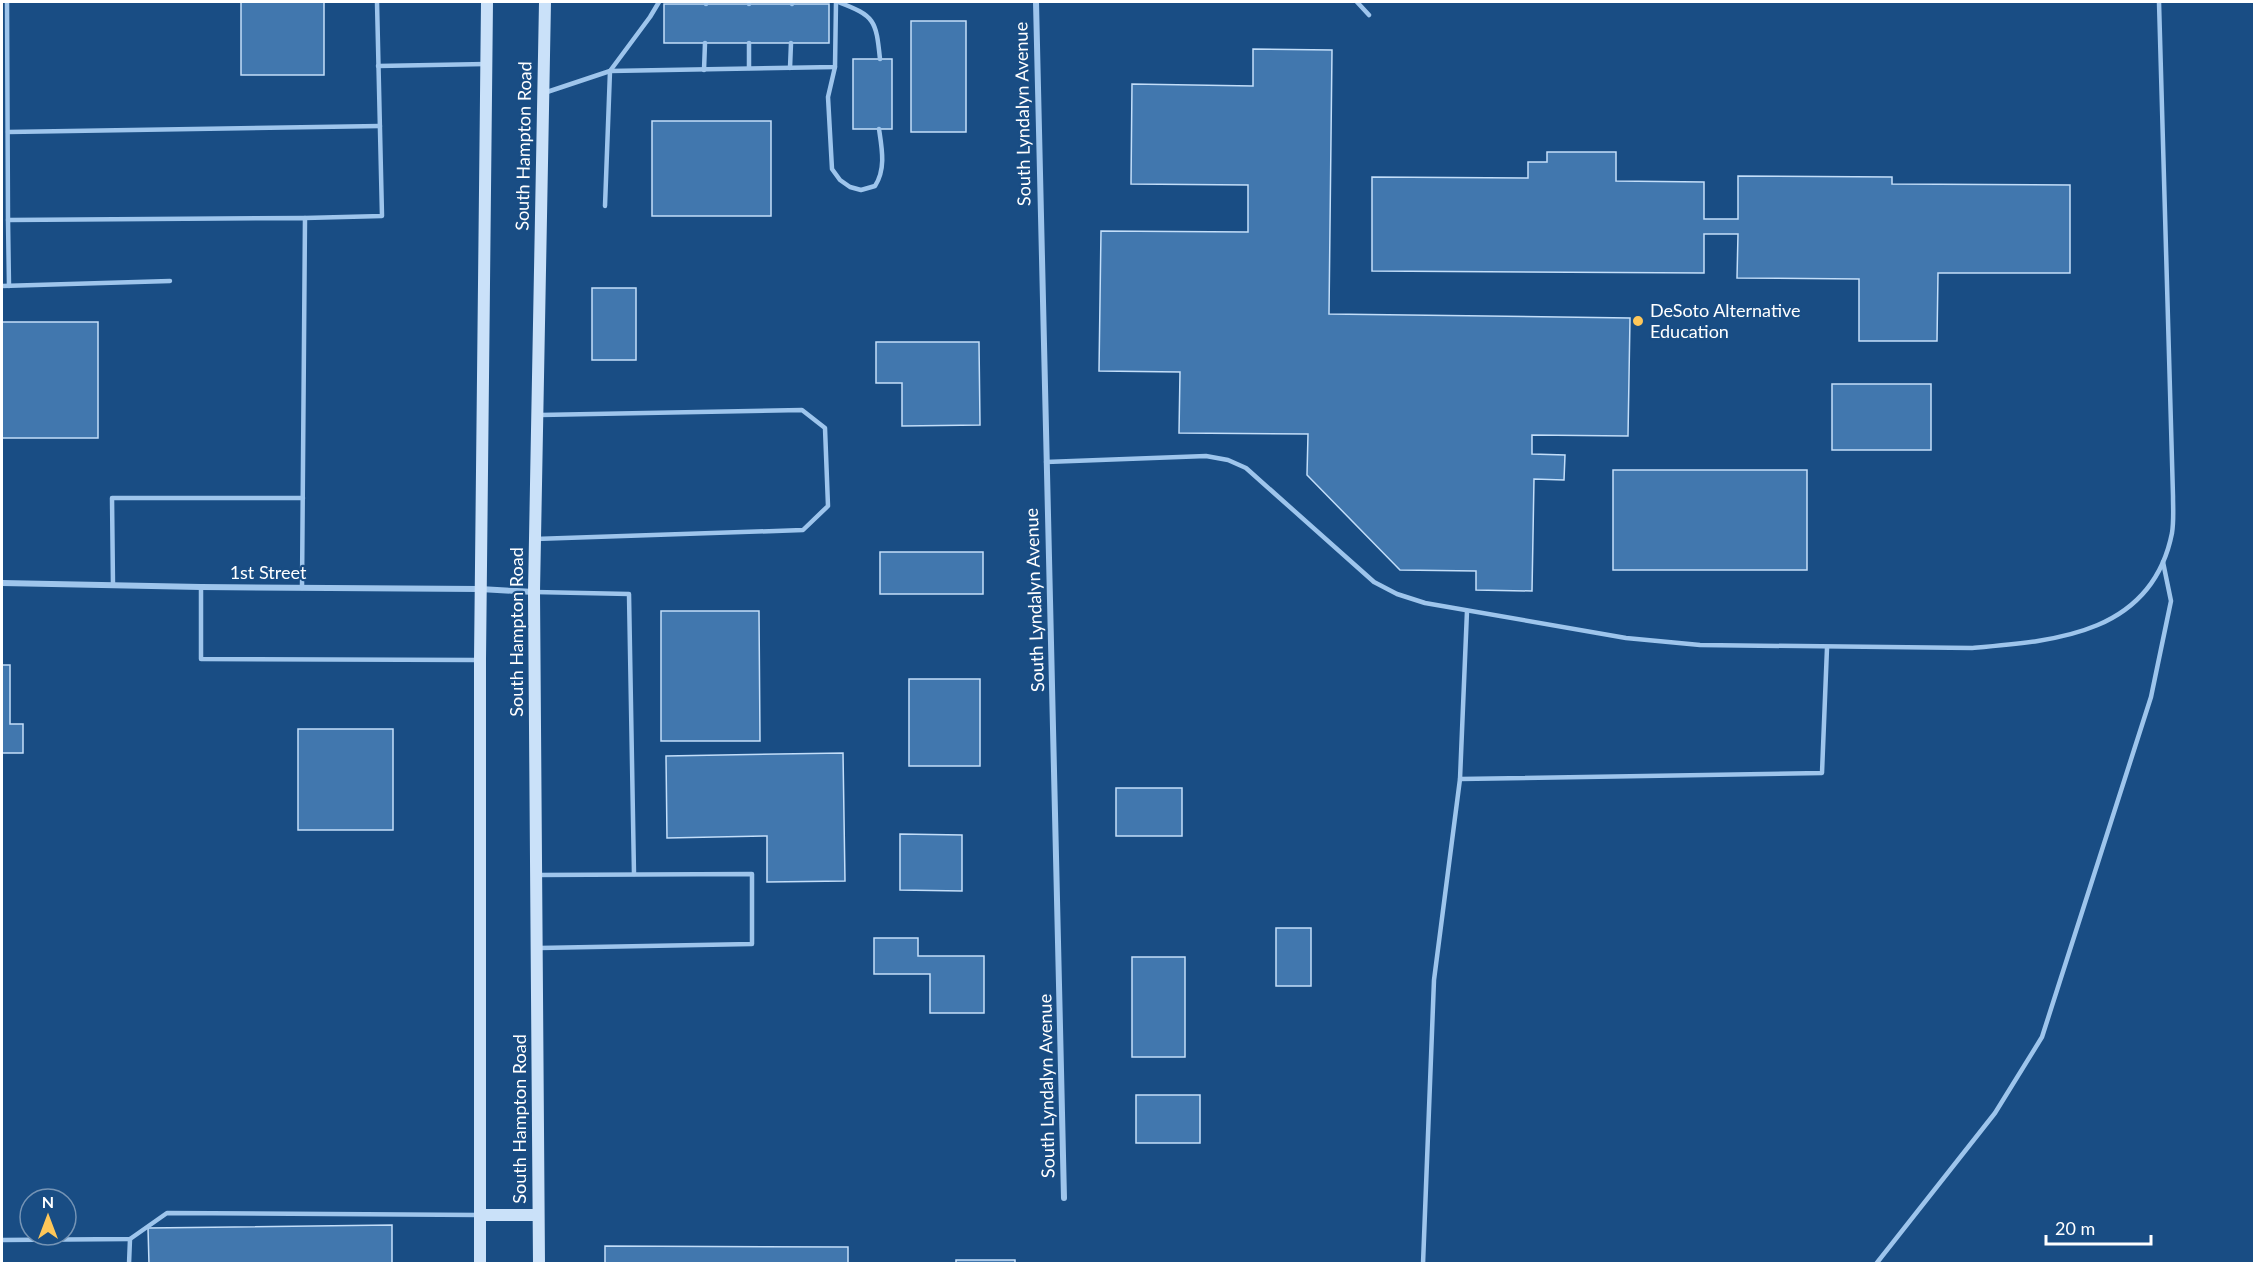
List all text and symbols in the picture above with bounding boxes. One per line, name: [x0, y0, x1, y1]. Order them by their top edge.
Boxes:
street label: South Lyndalyn Avenue: [1009, 22, 1035, 206]
street label: South Hampton Road: [511, 61, 535, 231]
place label: DeSoto Alternative Education: [1650, 299, 1801, 342]
marker: DeSoto Alternative Education: [1631, 314, 1645, 328]
street label: South Lyndalyn Avenue: [1020, 508, 1048, 692]
street label: South Hampton Road: [505, 547, 527, 717]
street label: 1st Street: [230, 561, 307, 583]
street label: South Lyndalyn Avenue: [1033, 994, 1059, 1178]
street label: South Hampton Road: [508, 1034, 530, 1204]
north arrow: [18, 1187, 78, 1247]
text: N: [42, 1192, 54, 1211]
scale bar: [2046, 1208, 2151, 1246]
text: 20 m: [2055, 1217, 2095, 1239]

